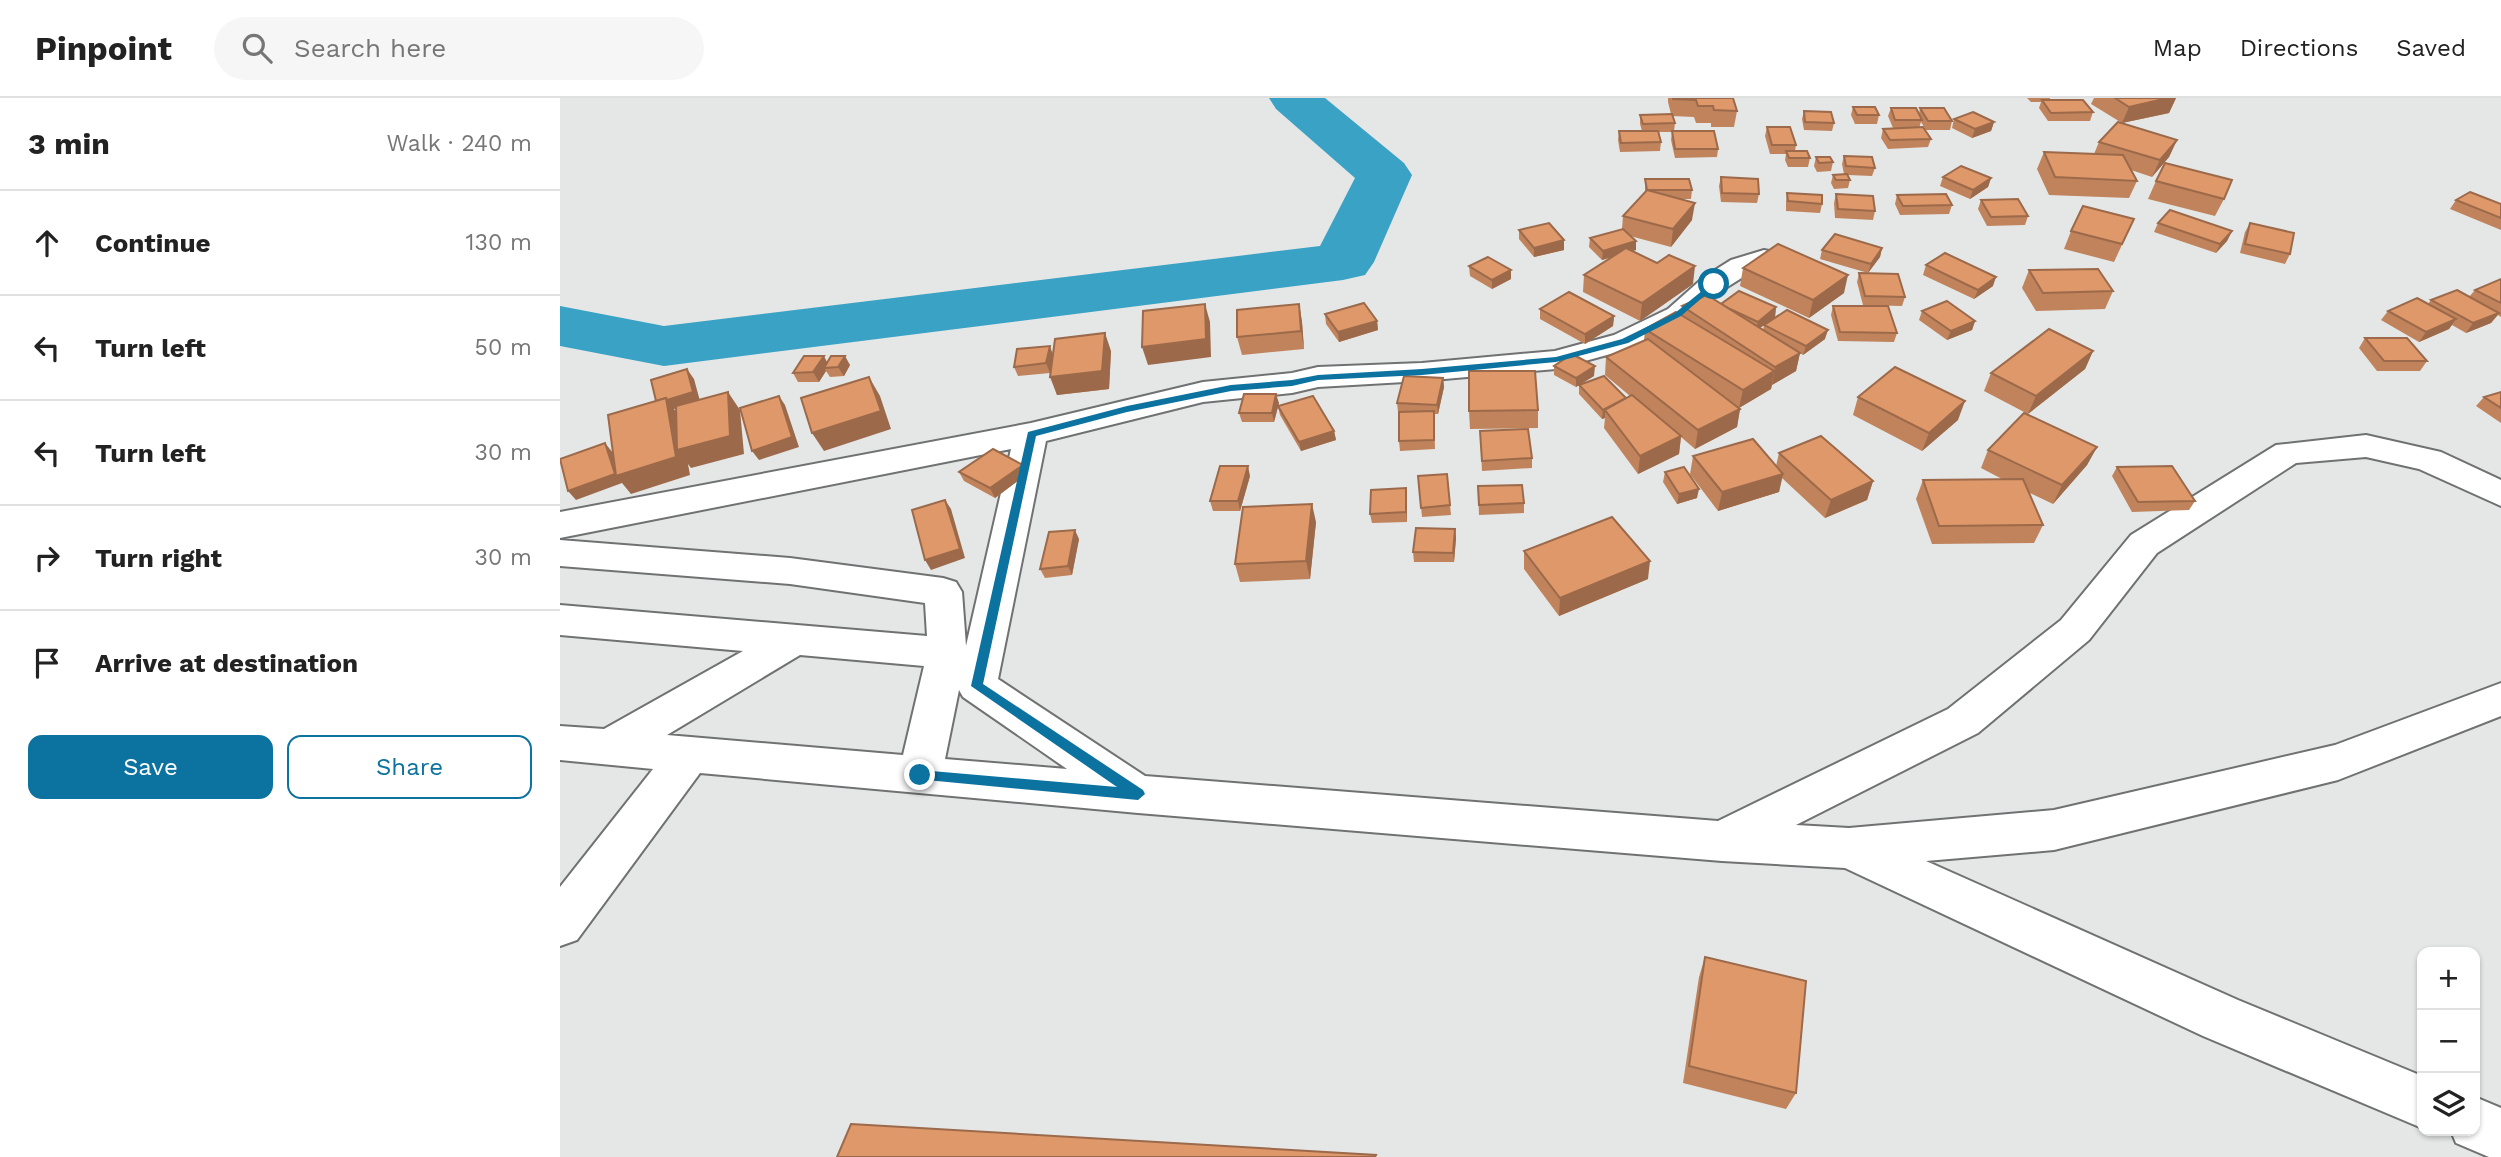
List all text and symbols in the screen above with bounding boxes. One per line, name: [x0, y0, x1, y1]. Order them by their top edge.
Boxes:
search box: [214, 17, 704, 80]
text: Pinpoint: [35, 29, 172, 68]
icon: search: [238, 29, 276, 67]
text: Search here: [294, 33, 446, 63]
text: Map: [2153, 34, 2202, 62]
text: Directions: [2240, 34, 2358, 62]
text: Saved: [2396, 34, 2466, 62]
text: 3 min: [28, 126, 110, 161]
text: Walk · 240 m: [387, 130, 532, 157]
icon: ahead: [28, 224, 66, 262]
text: Continue: [95, 228, 211, 258]
text: 130 m: [466, 229, 532, 256]
route start: [1698, 268, 1729, 299]
icon: left: [28, 329, 66, 367]
text: Turn left: [95, 333, 206, 363]
text: 50 m: [475, 334, 532, 361]
icon: left: [28, 434, 66, 472]
text: Turn left: [95, 438, 206, 468]
text: 30 m: [475, 439, 532, 466]
icon: right: [28, 539, 66, 577]
text: Turn right: [95, 543, 222, 573]
text: 30 m: [475, 544, 532, 571]
icon: arrive: [28, 644, 66, 682]
text: Arrive at destination: [95, 648, 358, 678]
button: Save: [28, 735, 273, 799]
button: Share: [287, 735, 532, 799]
route end: [904, 759, 935, 790]
map controls: [2417, 947, 2480, 1136]
button: +: [2417, 947, 2480, 1010]
button: −: [2417, 1010, 2480, 1073]
button: layers: [2417, 1073, 2480, 1136]

